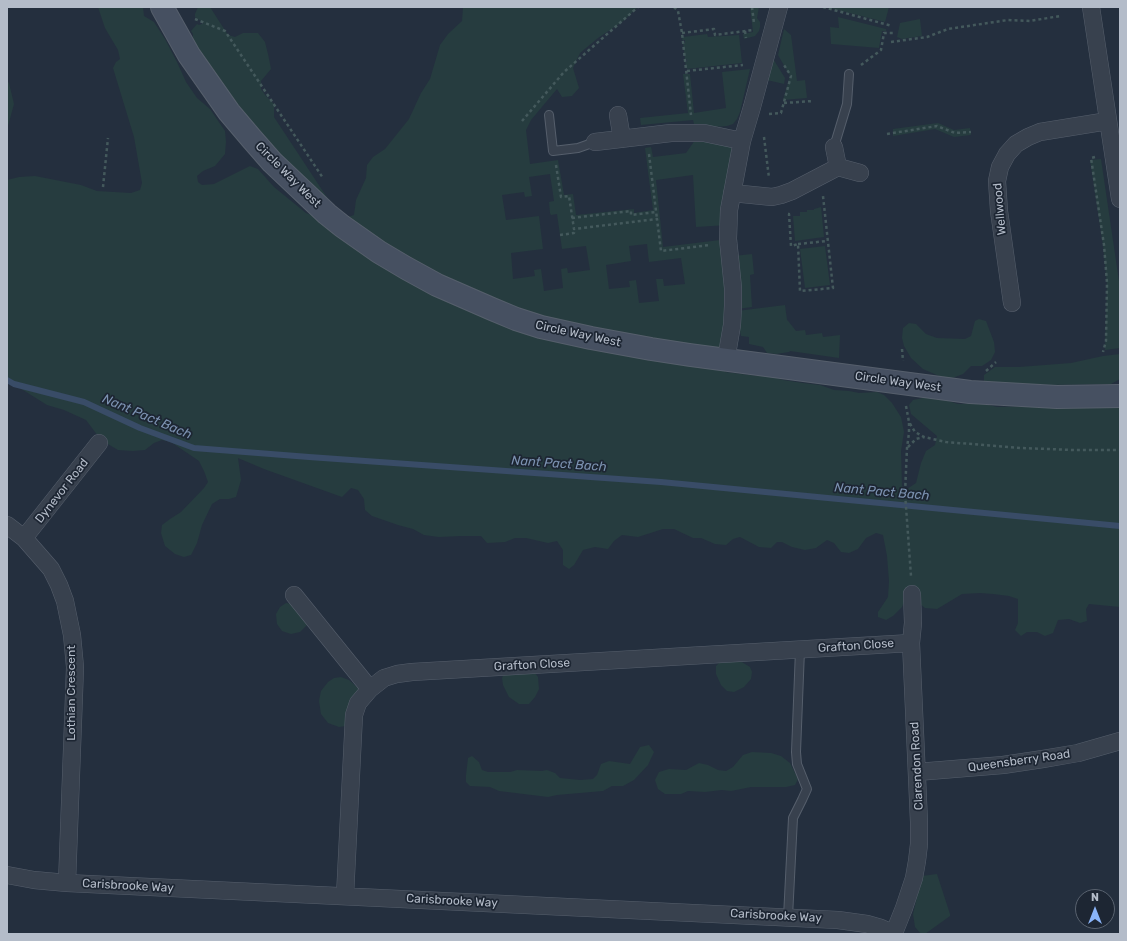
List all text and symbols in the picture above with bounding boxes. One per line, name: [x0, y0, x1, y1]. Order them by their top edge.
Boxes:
street label: Circle Way West: [252, 139, 324, 211]
street label: Wellwood: [991, 182, 1009, 236]
street label: Circle Way West: [534, 318, 622, 350]
street label: Circle Way West: [854, 369, 942, 395]
water label: Nant Pact Bach: [100, 391, 194, 443]
water label: Nant Pact Bach: [511, 453, 607, 475]
street label: Dynevor Road: [32, 456, 92, 526]
water label: Nant Pact Bach: [834, 480, 930, 504]
street label: Grafton Close: [817, 636, 895, 656]
street label: Lothian Crescent: [65, 645, 79, 741]
street label: Grafton Close: [494, 656, 570, 674]
street label: Clarendon Road: [907, 721, 927, 811]
street label: Queensberry Road: [967, 747, 1071, 775]
street label: Carisbrooke Way: [82, 876, 174, 896]
north arrow: [1075, 889, 1115, 929]
street label: Carisbrooke Way: [406, 891, 498, 911]
text: N: [1091, 891, 1099, 904]
street label: Carisbrooke Way: [730, 906, 822, 926]

